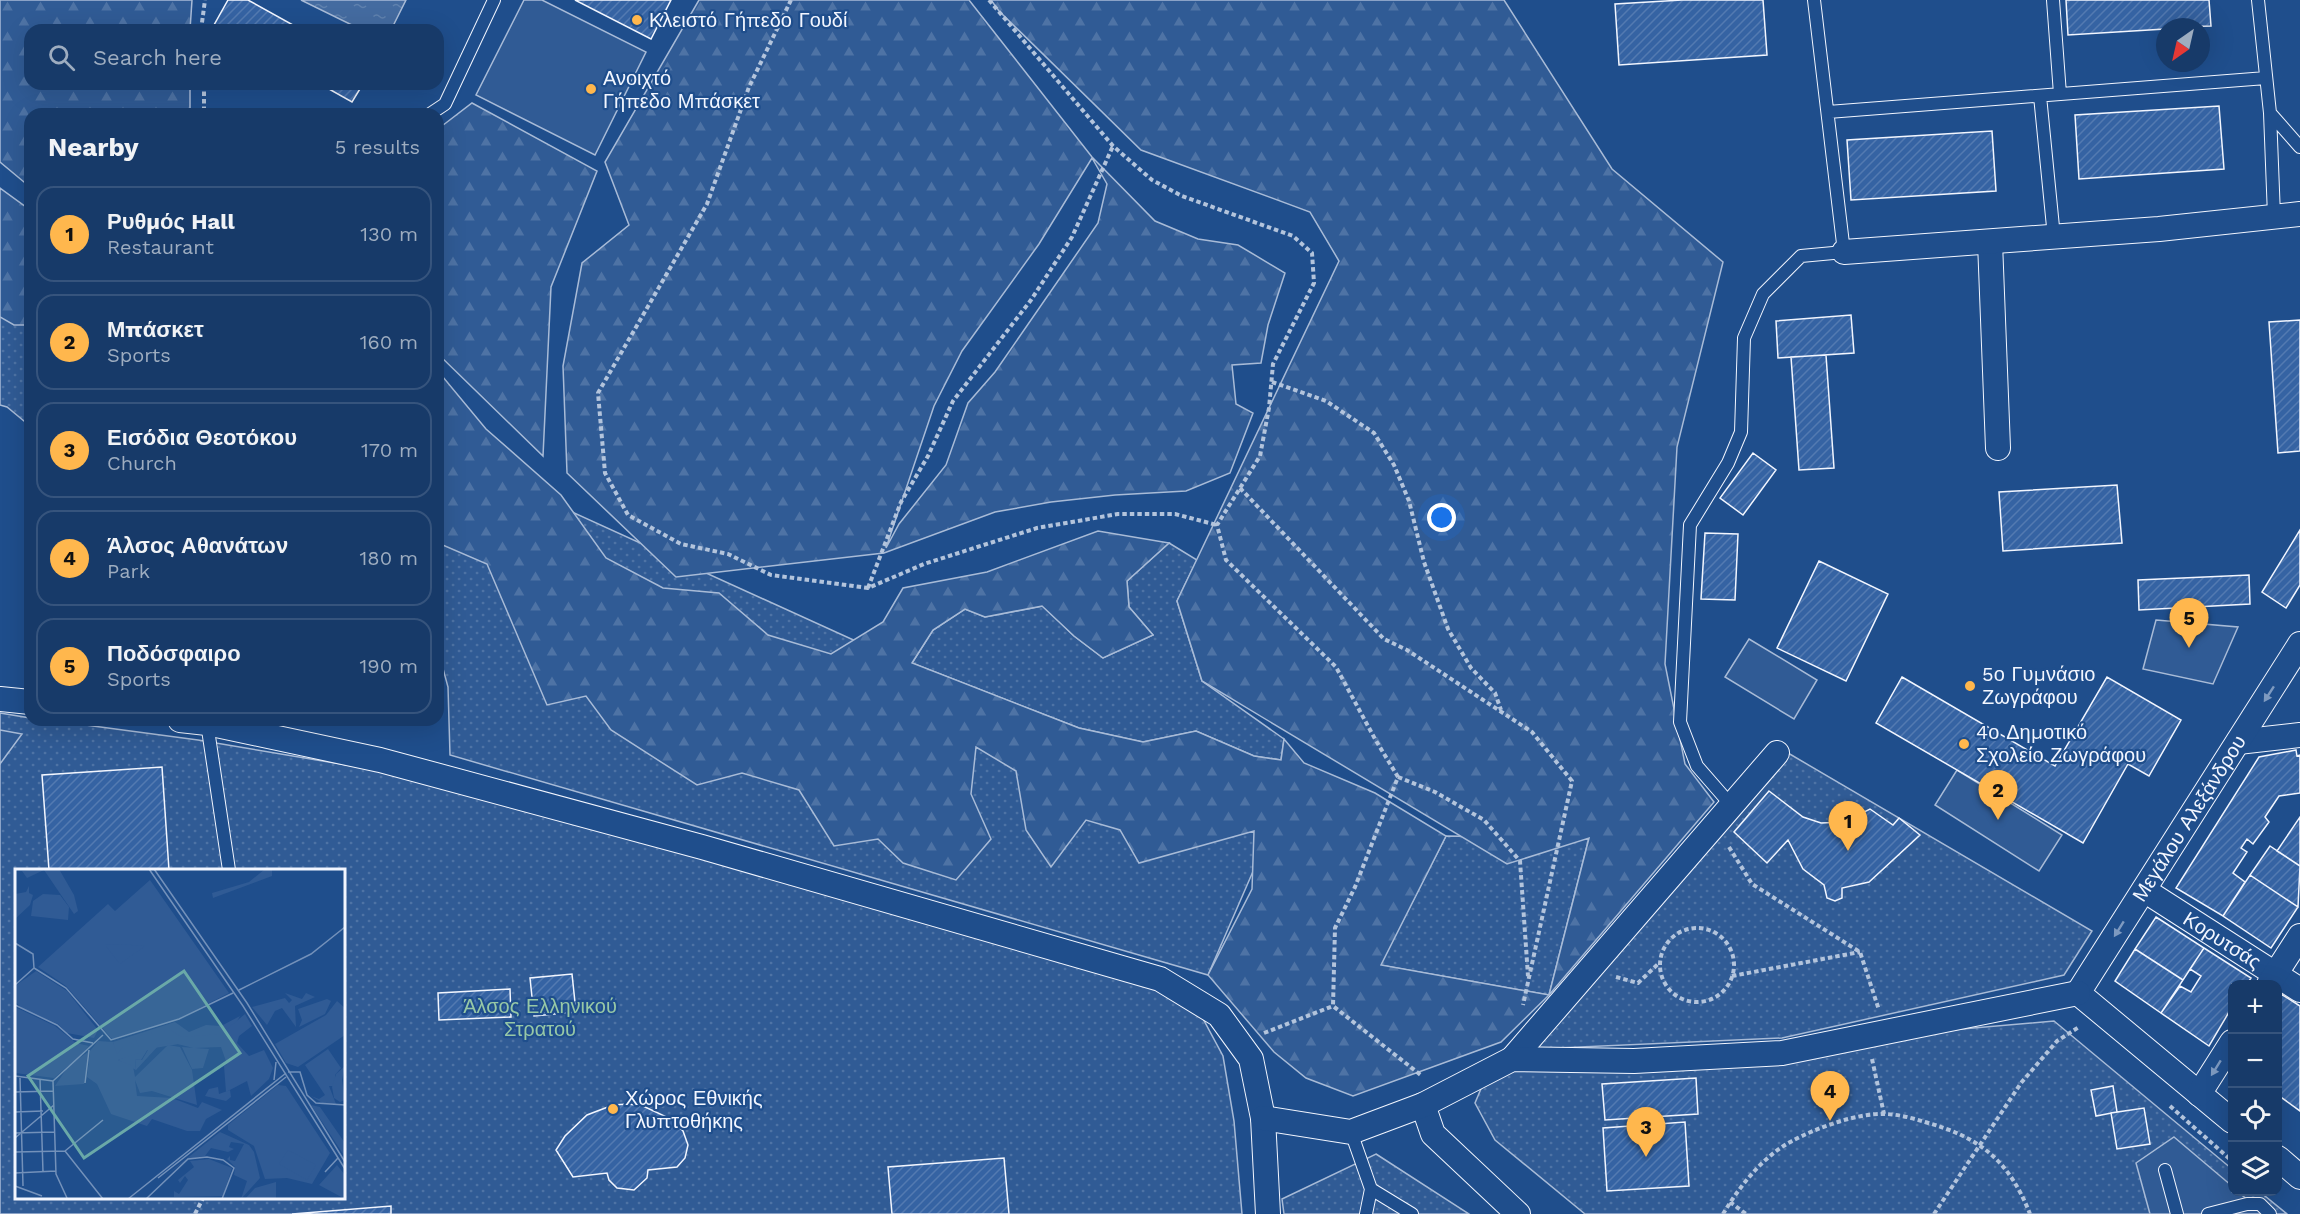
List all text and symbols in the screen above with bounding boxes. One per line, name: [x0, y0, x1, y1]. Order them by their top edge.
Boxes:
place label: Κλειστό Γήπεδο Γουδί: [649, 8, 848, 32]
marker: Κλειστό Γήπεδο Γουδί: [630, 13, 644, 27]
north arrow: [2156, 18, 2210, 72]
search box: [24, 24, 444, 90]
icon: search: [45, 41, 78, 74]
text: Search here: [93, 45, 222, 70]
place label: Ανοιχτό Γήπεδο Μπάσκετ: [603, 66, 760, 113]
marker: Ανοιχτό Γήπεδο Μπάσκετ: [584, 82, 598, 96]
text: Nearby: [48, 132, 139, 162]
text: 5 results: [335, 135, 420, 159]
text: Ρυθμός Hall: [107, 209, 235, 234]
text: 1: [65, 222, 74, 246]
text: 130 m: [360, 222, 418, 246]
text: Restaurant: [107, 235, 214, 259]
text: Μπάσκετ: [107, 317, 204, 342]
text: 2: [64, 330, 75, 354]
text: 160 m: [360, 330, 418, 354]
text: Sports: [107, 343, 171, 367]
text: Εισόδια Θεοτόκου: [107, 425, 297, 450]
text: 3: [64, 438, 75, 462]
text: 170 m: [361, 438, 418, 462]
text: Church: [107, 451, 177, 475]
your location: [1427, 503, 1456, 532]
text: Άλσος Αθανάτων: [107, 533, 288, 558]
text: 4: [63, 546, 76, 570]
text: 180 m: [360, 546, 418, 570]
text: Park: [107, 559, 150, 583]
pin: 5: [2170, 598, 2208, 648]
text: Ποδόσφαιρο: [107, 641, 241, 666]
text: 5: [64, 654, 75, 678]
text: 190 m: [360, 654, 418, 678]
place label: 5ο Γυμνάσιο Ζωγράφου: [1982, 662, 2095, 709]
text: Sports: [107, 667, 171, 691]
marker: 5ο Γυμνάσιο Ζωγράφου: [1963, 679, 1977, 693]
one-way arrow: [2263, 686, 2274, 702]
place label: 4ο Δημοτικό Σχολείο Ζωγράφου: [1976, 720, 2146, 767]
street label: Μεγάλου Αλεξάνδρου: [2127, 731, 2251, 906]
marker: 4ο Δημοτικό Σχολείο Ζωγράφου: [1957, 737, 1971, 751]
pin: 2: [1978, 770, 2018, 820]
pin: 1: [1828, 802, 1868, 851]
inset map: [15, 869, 345, 1199]
street label: Κορυτσάς: [2179, 906, 2266, 974]
one-way arrow: [2114, 921, 2125, 937]
map controls: [2228, 980, 2282, 1196]
button: +: [2228, 980, 2282, 1034]
park label: Άλσος Ελληνικού Στρατού: [463, 994, 617, 1041]
button: −: [2228, 1034, 2282, 1088]
one-way arrow: [2211, 1060, 2222, 1076]
pin: 4: [1810, 1072, 1850, 1121]
place label: Χώρος Εθνικής Γλυπτοθήκης: [625, 1086, 763, 1133]
button: locate: [2228, 1088, 2282, 1142]
marker: Χώρος Εθνικής Γλυπτοθήκης: [606, 1102, 620, 1116]
pin: 3: [1626, 1108, 1666, 1157]
button: layers: [2228, 1142, 2282, 1196]

